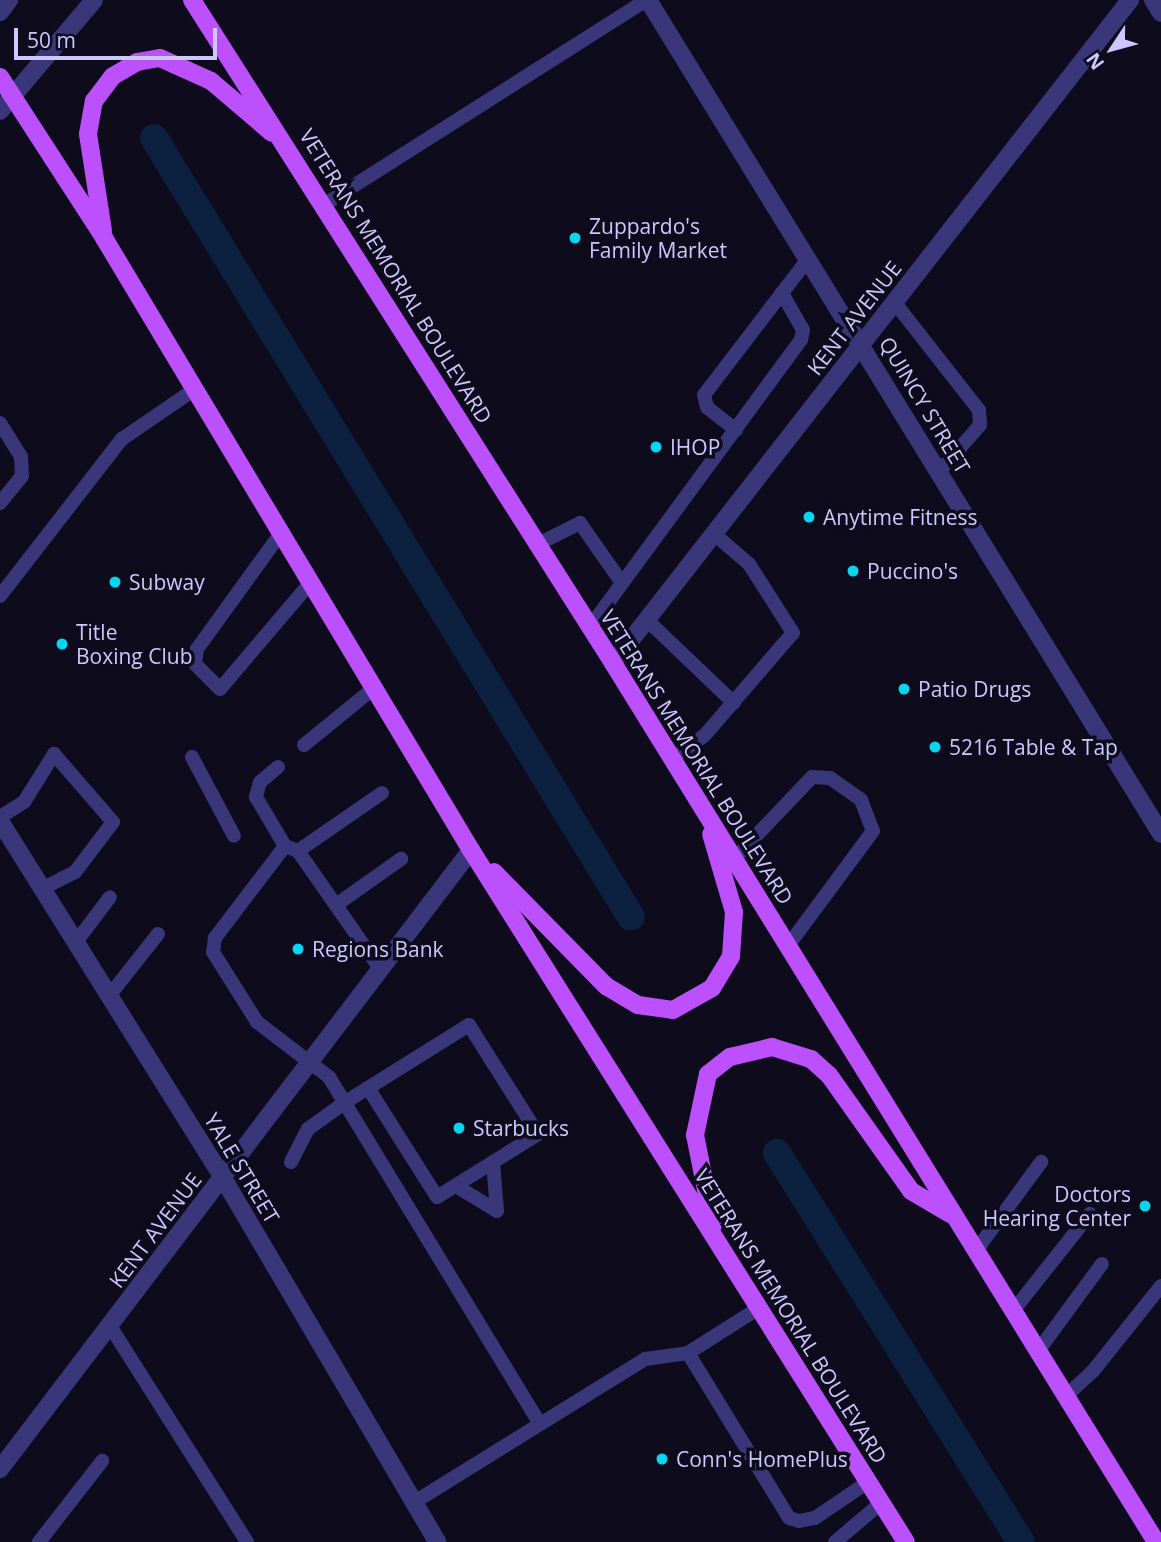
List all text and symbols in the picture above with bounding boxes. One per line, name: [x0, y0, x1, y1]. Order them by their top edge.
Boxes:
scale bar: [18, 14, 220, 58]
north arrow: [1077, 14, 1147, 84]
text: 50 m: [27, 26, 76, 54]
text: N: [1080, 47, 1110, 75]
street label: VETERANS MEMORIAL BOULEVARD: [295, 124, 497, 428]
place label: Zuppardo's Family Market: [589, 213, 727, 263]
marker: Zuppardo's Family Market: [567, 230, 583, 246]
street label: KENT AVENUE: [802, 256, 906, 380]
street label: QUINCY STREET: [874, 332, 976, 478]
place label: IHOP: [670, 434, 720, 460]
marker: IHOP: [648, 439, 664, 455]
place label: Anytime Fitness: [823, 504, 977, 530]
marker: Anytime Fitness: [801, 509, 817, 525]
place label: Puccino's: [867, 558, 958, 584]
marker: Puccino's: [845, 563, 861, 579]
place label: Subway: [129, 569, 205, 595]
marker: Subway: [107, 574, 123, 590]
street label: VETERANS MEMORIAL BOULEVARD: [596, 605, 798, 909]
place label: Title Boxing Club: [76, 619, 192, 669]
marker: Title Boxing Club: [54, 636, 70, 652]
place label: Patio Drugs: [918, 676, 1031, 702]
marker: Patio Drugs: [896, 681, 912, 697]
place label: 5216 Table & Tap: [949, 734, 1118, 760]
marker: 5216 Table & Tap: [927, 739, 943, 755]
place label: Regions Bank: [312, 936, 444, 962]
marker: Regions Bank: [290, 941, 306, 957]
street label: YALE STREET: [199, 1108, 285, 1228]
place label: Starbucks: [473, 1115, 569, 1141]
marker: Starbucks: [451, 1120, 467, 1136]
street label: VETERANS MEMORIAL BOULEVARD: [690, 1164, 892, 1468]
street label: KENT AVENUE: [104, 1167, 206, 1293]
place label: Doctors Hearing Center: [983, 1181, 1131, 1231]
marker: Doctors Hearing Center: [1137, 1198, 1153, 1214]
place label: Conn's HomePlus: [676, 1446, 848, 1472]
marker: Conn's HomePlus: [654, 1451, 670, 1467]

